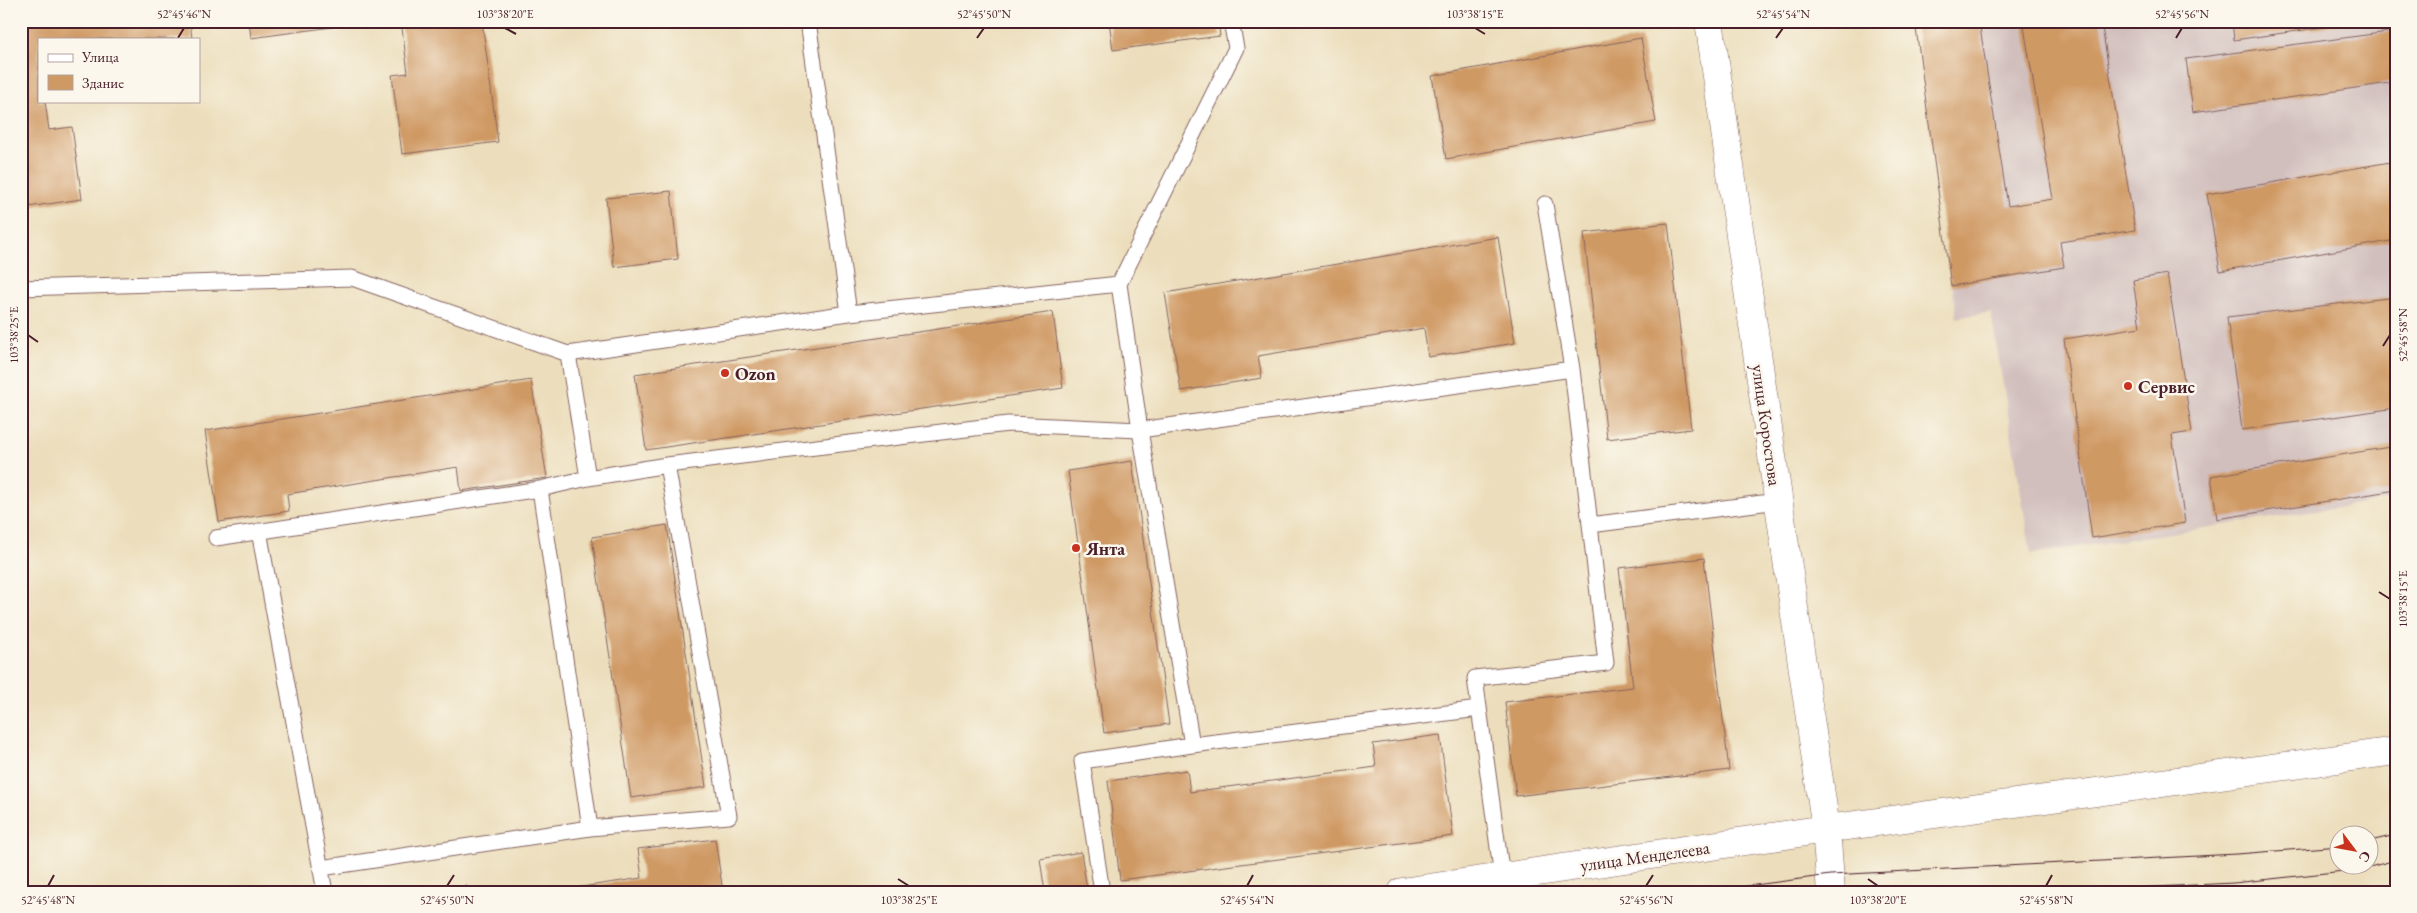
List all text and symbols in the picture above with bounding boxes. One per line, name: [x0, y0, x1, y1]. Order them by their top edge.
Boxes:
text: 52°45'46"N: [157, 6, 211, 22]
text: 103°38'20"E: [477, 6, 534, 22]
text: 52°45'50"N: [957, 6, 1011, 22]
text: 103°38'15"E: [1447, 6, 1504, 22]
text: 52°45'54"N: [1756, 6, 1810, 22]
text: 52°45'56"N: [2155, 6, 2209, 22]
legend: [38, 38, 200, 102]
text: Улица: [81, 47, 119, 66]
text: Здание: [82, 73, 124, 92]
text: 103°38'25"E: [6, 306, 22, 363]
text: 52°45'58"N: [2395, 308, 2411, 362]
place label: Ozon: [735, 362, 776, 385]
street label: улица Коростова: [1747, 363, 1787, 488]
marker: Ozon: [719, 367, 731, 379]
place label: Сервис: [2138, 375, 2195, 398]
marker: Сервис: [2122, 380, 2134, 392]
place label: Янта: [1085, 537, 1125, 560]
marker: Янта: [1070, 542, 1082, 554]
text: 103°38'15"E: [2395, 570, 2411, 627]
north arrow: [2330, 826, 2380, 876]
street label: улица Менделеева: [1579, 835, 1712, 876]
text: С: [2355, 848, 2375, 866]
text: 52°45'48"N: [21, 892, 75, 908]
text: 52°45'50"N: [420, 892, 474, 908]
text: 103°38'25"E: [881, 892, 938, 908]
text: 52°45'54"N: [1220, 892, 1274, 908]
text: 52°45'56"N: [1619, 892, 1673, 908]
text: 103°38'20"E: [1850, 892, 1907, 908]
text: 52°45'58"N: [2019, 892, 2073, 908]

